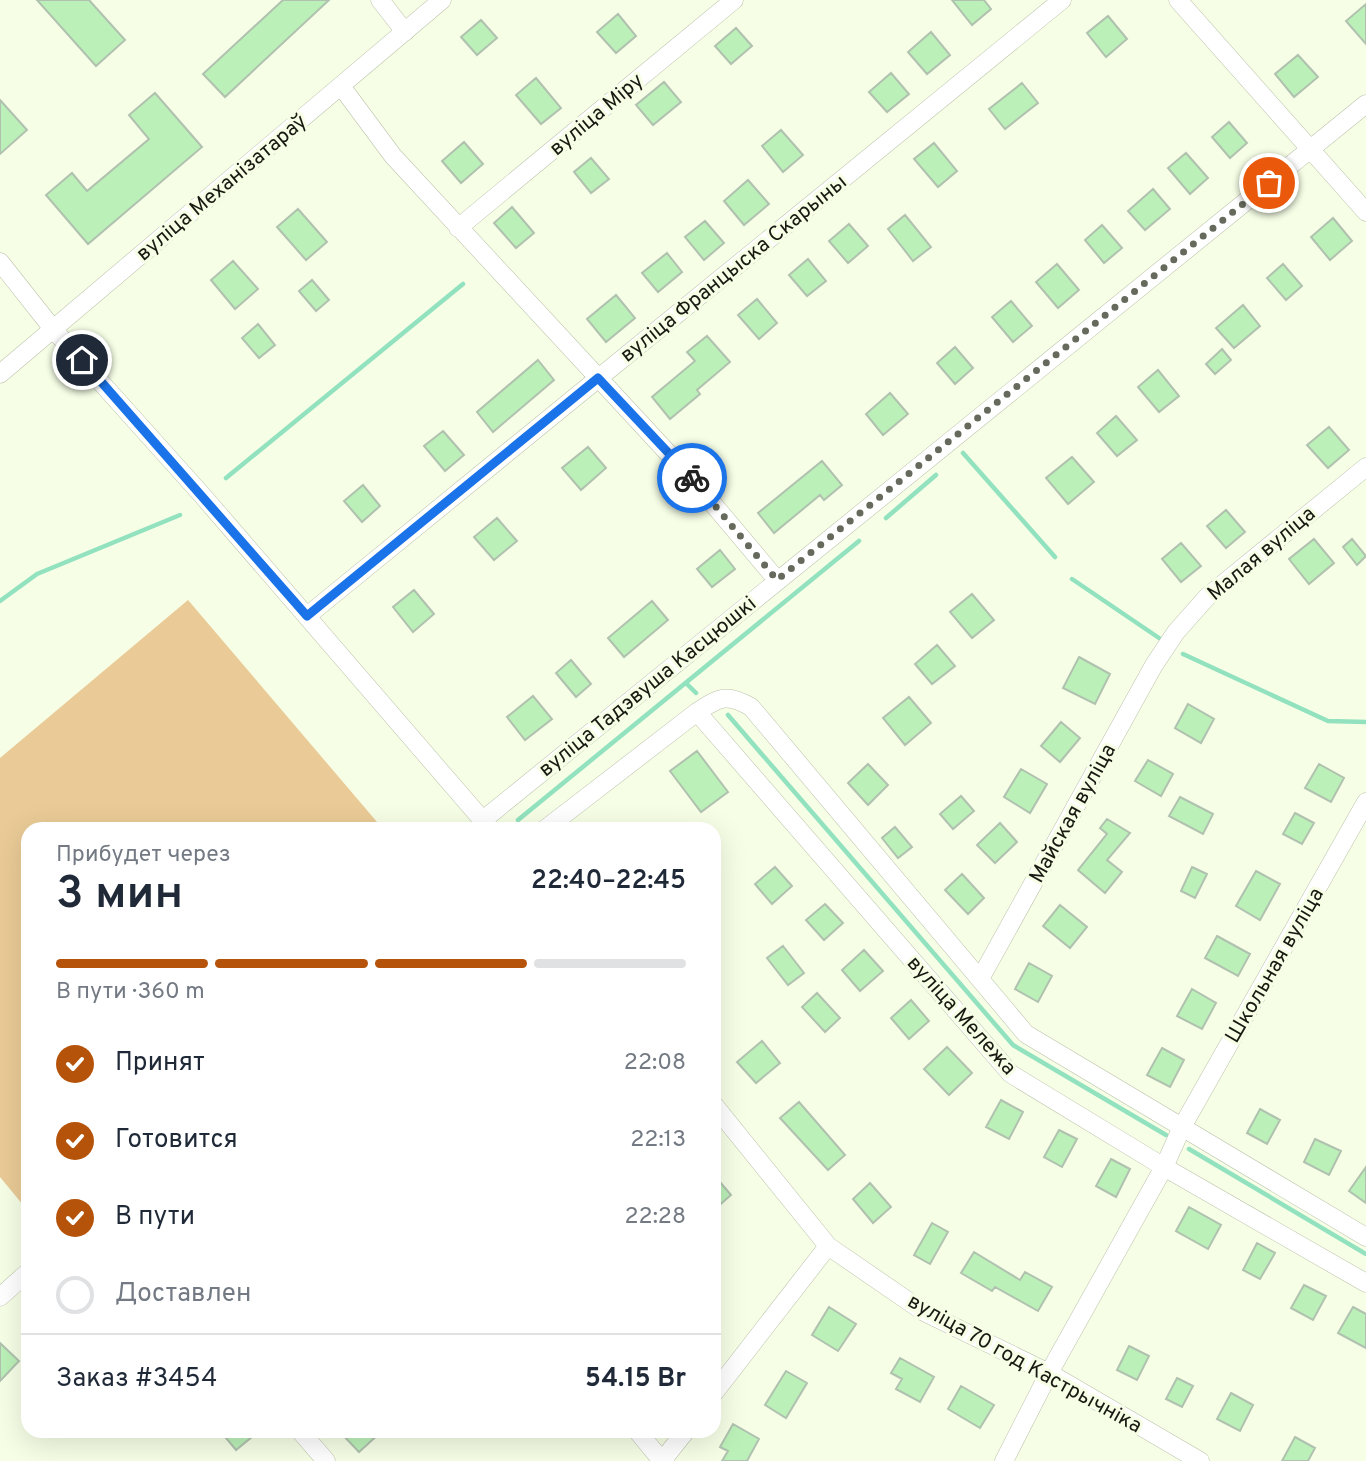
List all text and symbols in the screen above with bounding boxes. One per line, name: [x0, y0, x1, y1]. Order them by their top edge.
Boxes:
street label: вуліца Міру: [544, 68, 650, 162]
street label: вуліца Механізатараў: [131, 109, 313, 268]
pin: [1239, 153, 1299, 213]
icon: bag: [1250, 164, 1288, 202]
street label: вуліца Францыска Скарыны: [615, 169, 853, 369]
pin: [52, 330, 112, 390]
icon: home: [63, 341, 101, 379]
courier: [657, 443, 727, 513]
icon: bike: [673, 459, 711, 497]
street label: Малая вуліца: [1202, 501, 1322, 607]
street label: вуліца Тадэвуша Касцюшкі: [533, 591, 762, 783]
street label: Майская вуліца: [1024, 739, 1123, 888]
text: Прибудет через: [56, 841, 231, 870]
text: 22:40–22:45: [531, 865, 686, 898]
text: 3 мин: [56, 866, 183, 925]
street label: Школьная вуліца: [1220, 883, 1331, 1048]
street label: вуліца Мележа: [900, 951, 1022, 1081]
text: В пути · 360 m: [56, 978, 205, 1007]
icon: check: [56, 1045, 94, 1083]
text: Принят: [115, 1047, 205, 1080]
text: 22:08: [624, 1049, 686, 1078]
icon: check: [56, 1122, 94, 1160]
text: Готовится: [115, 1124, 238, 1157]
text: 22:13: [630, 1126, 686, 1155]
icon: check: [56, 1199, 94, 1237]
text: В пути: [115, 1201, 195, 1234]
text: 22:28: [625, 1203, 686, 1232]
text: Доставлен: [115, 1278, 251, 1311]
street label: вуліца 70 год Кастрычніка: [902, 1288, 1146, 1440]
text: Заказ #3454: [56, 1363, 217, 1396]
text: 54.15 Br: [585, 1363, 686, 1396]

